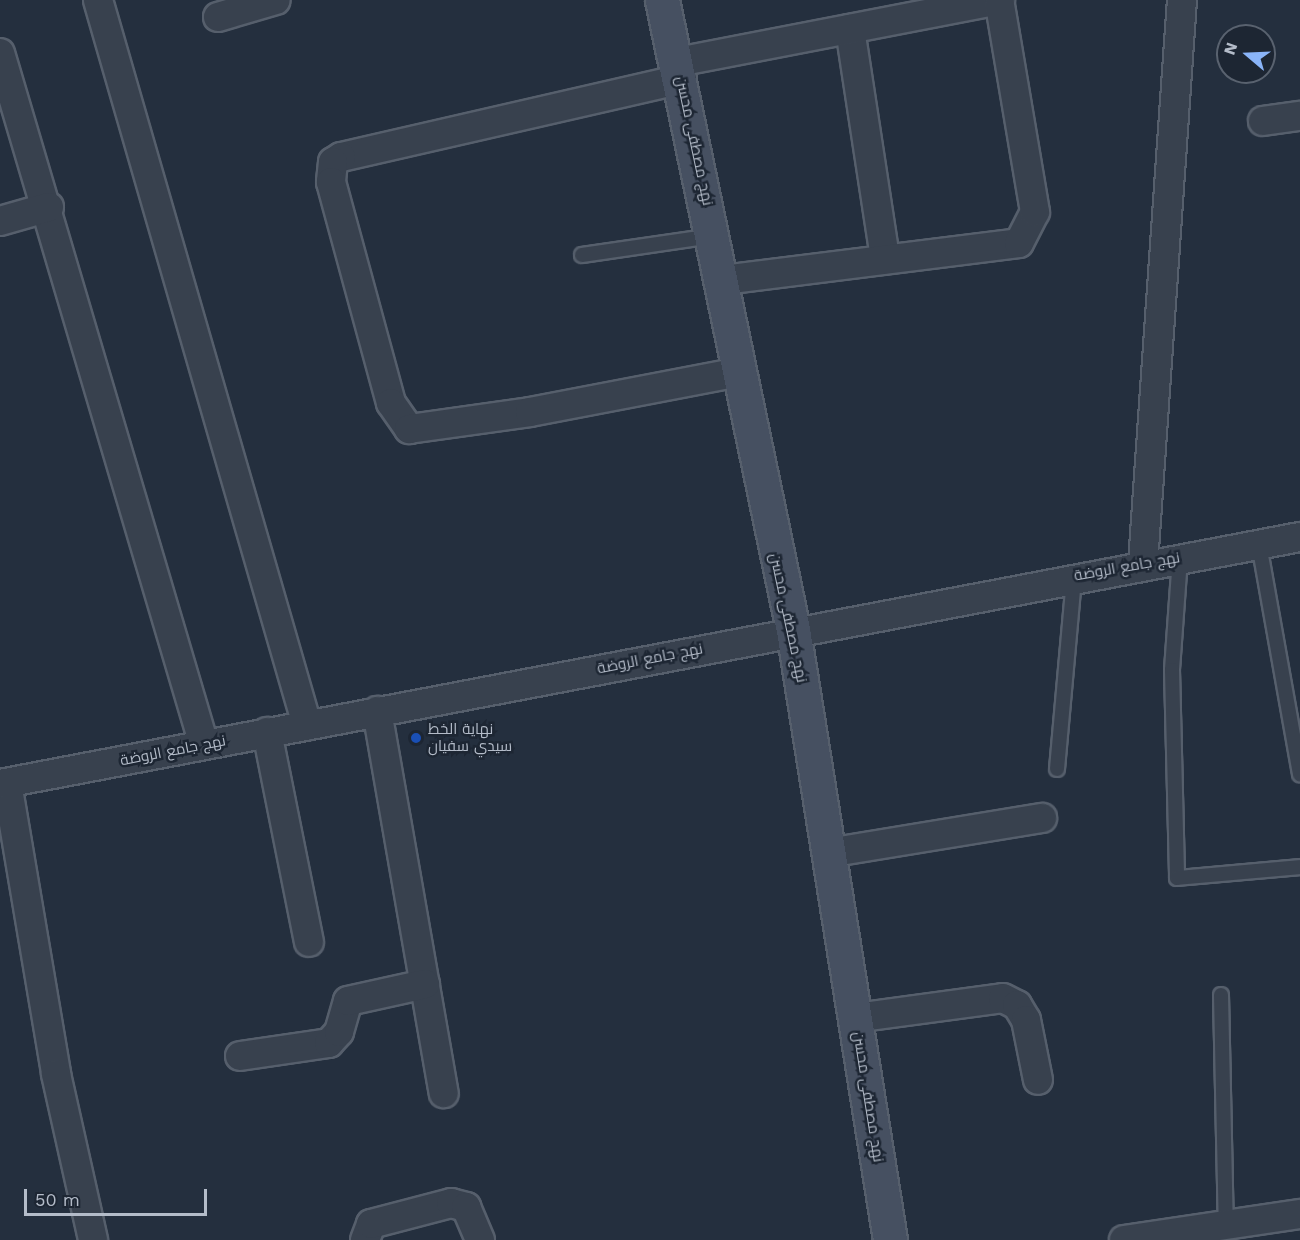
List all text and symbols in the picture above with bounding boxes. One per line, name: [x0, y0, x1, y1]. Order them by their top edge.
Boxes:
north arrow: [1216, 24, 1276, 84]
text: N: [1219, 40, 1241, 57]
street label: نهج مصطفى محسن: [671, 75, 717, 207]
street label: نهج جامع الروضة: [1073, 549, 1181, 585]
street label: نهج مصطفى محسن: [765, 552, 811, 684]
street label: نهج جامع الروضة: [596, 640, 704, 678]
place label: نهاية الخط سيدي سفيان: [428, 720, 512, 755]
marker: نهاية الخط سيدي سفيان: [409, 731, 423, 745]
street label: نهج جامع الروضة: [119, 732, 227, 770]
street label: نهج مصطفى محسن: [849, 1030, 887, 1164]
scale bar: [27, 1177, 210, 1215]
text: 50 m: [35, 1189, 80, 1210]

